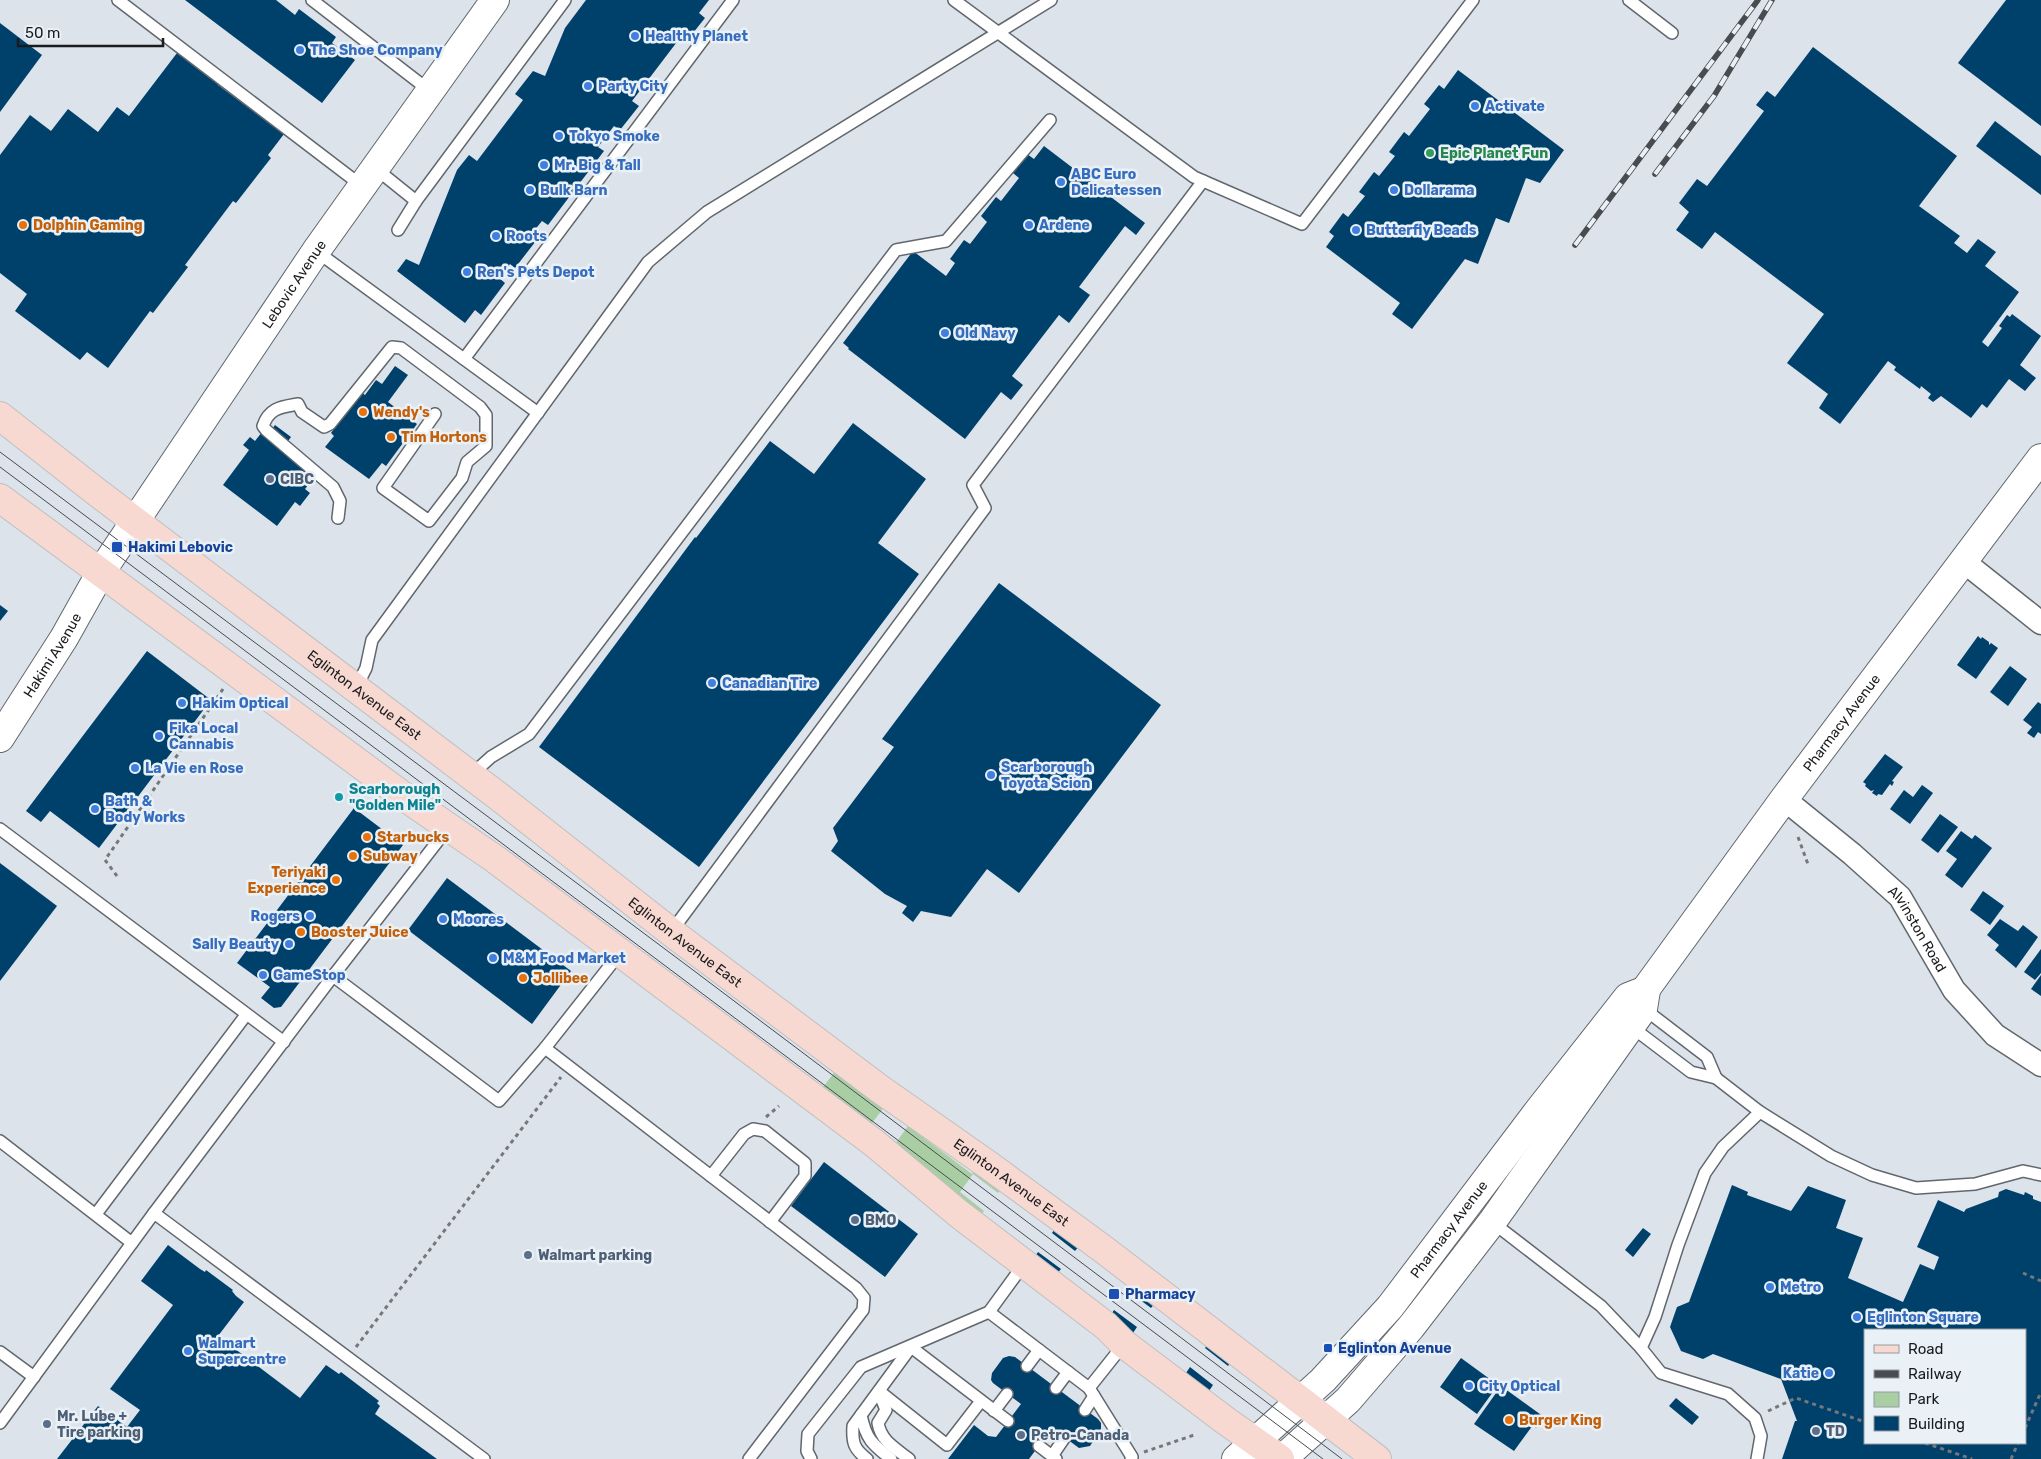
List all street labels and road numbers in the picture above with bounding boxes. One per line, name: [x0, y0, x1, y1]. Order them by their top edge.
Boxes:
street label: Lebovic Avenue: [258, 236, 330, 331]
street label: Hakimi Avenue: [20, 610, 85, 701]
street label: Eglinton Avenue East: [304, 646, 425, 744]
street label: Pharmacy Avenue: [1799, 671, 1884, 775]
street label: Alvinston Road: [1885, 882, 1950, 975]
street label: Eglinton Avenue East: [625, 893, 746, 991]
street label: Eglinton Avenue East: [950, 1135, 1073, 1230]
street label: Pharmacy Avenue: [1406, 1177, 1491, 1281]

